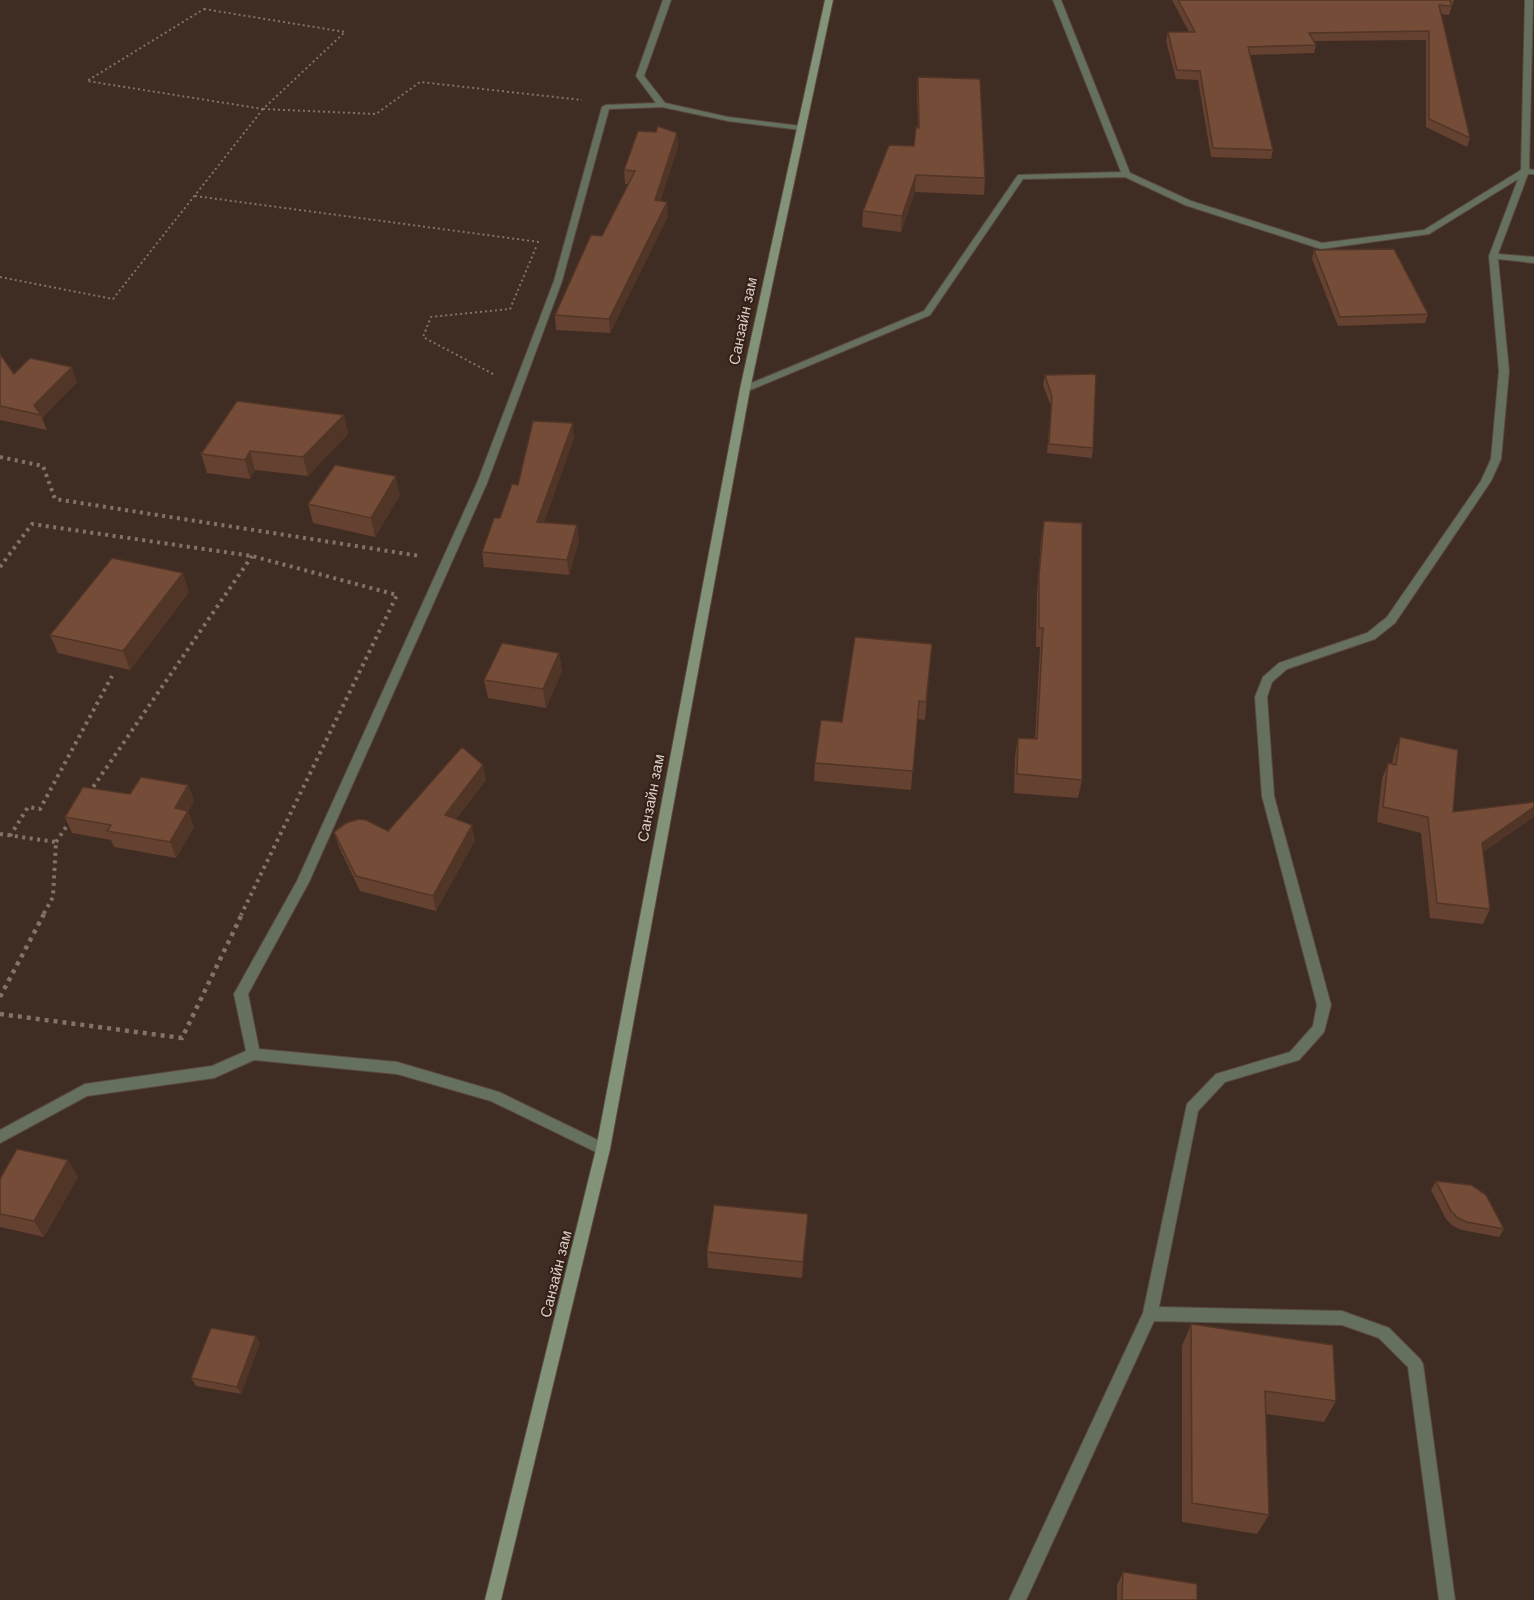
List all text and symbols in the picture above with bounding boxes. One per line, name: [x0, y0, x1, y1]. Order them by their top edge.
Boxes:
street label: Санзайн зам: [724, 275, 761, 366]
street label: Санзайн зам: [633, 752, 668, 843]
street label: Санзайн зам: [536, 1228, 576, 1319]

